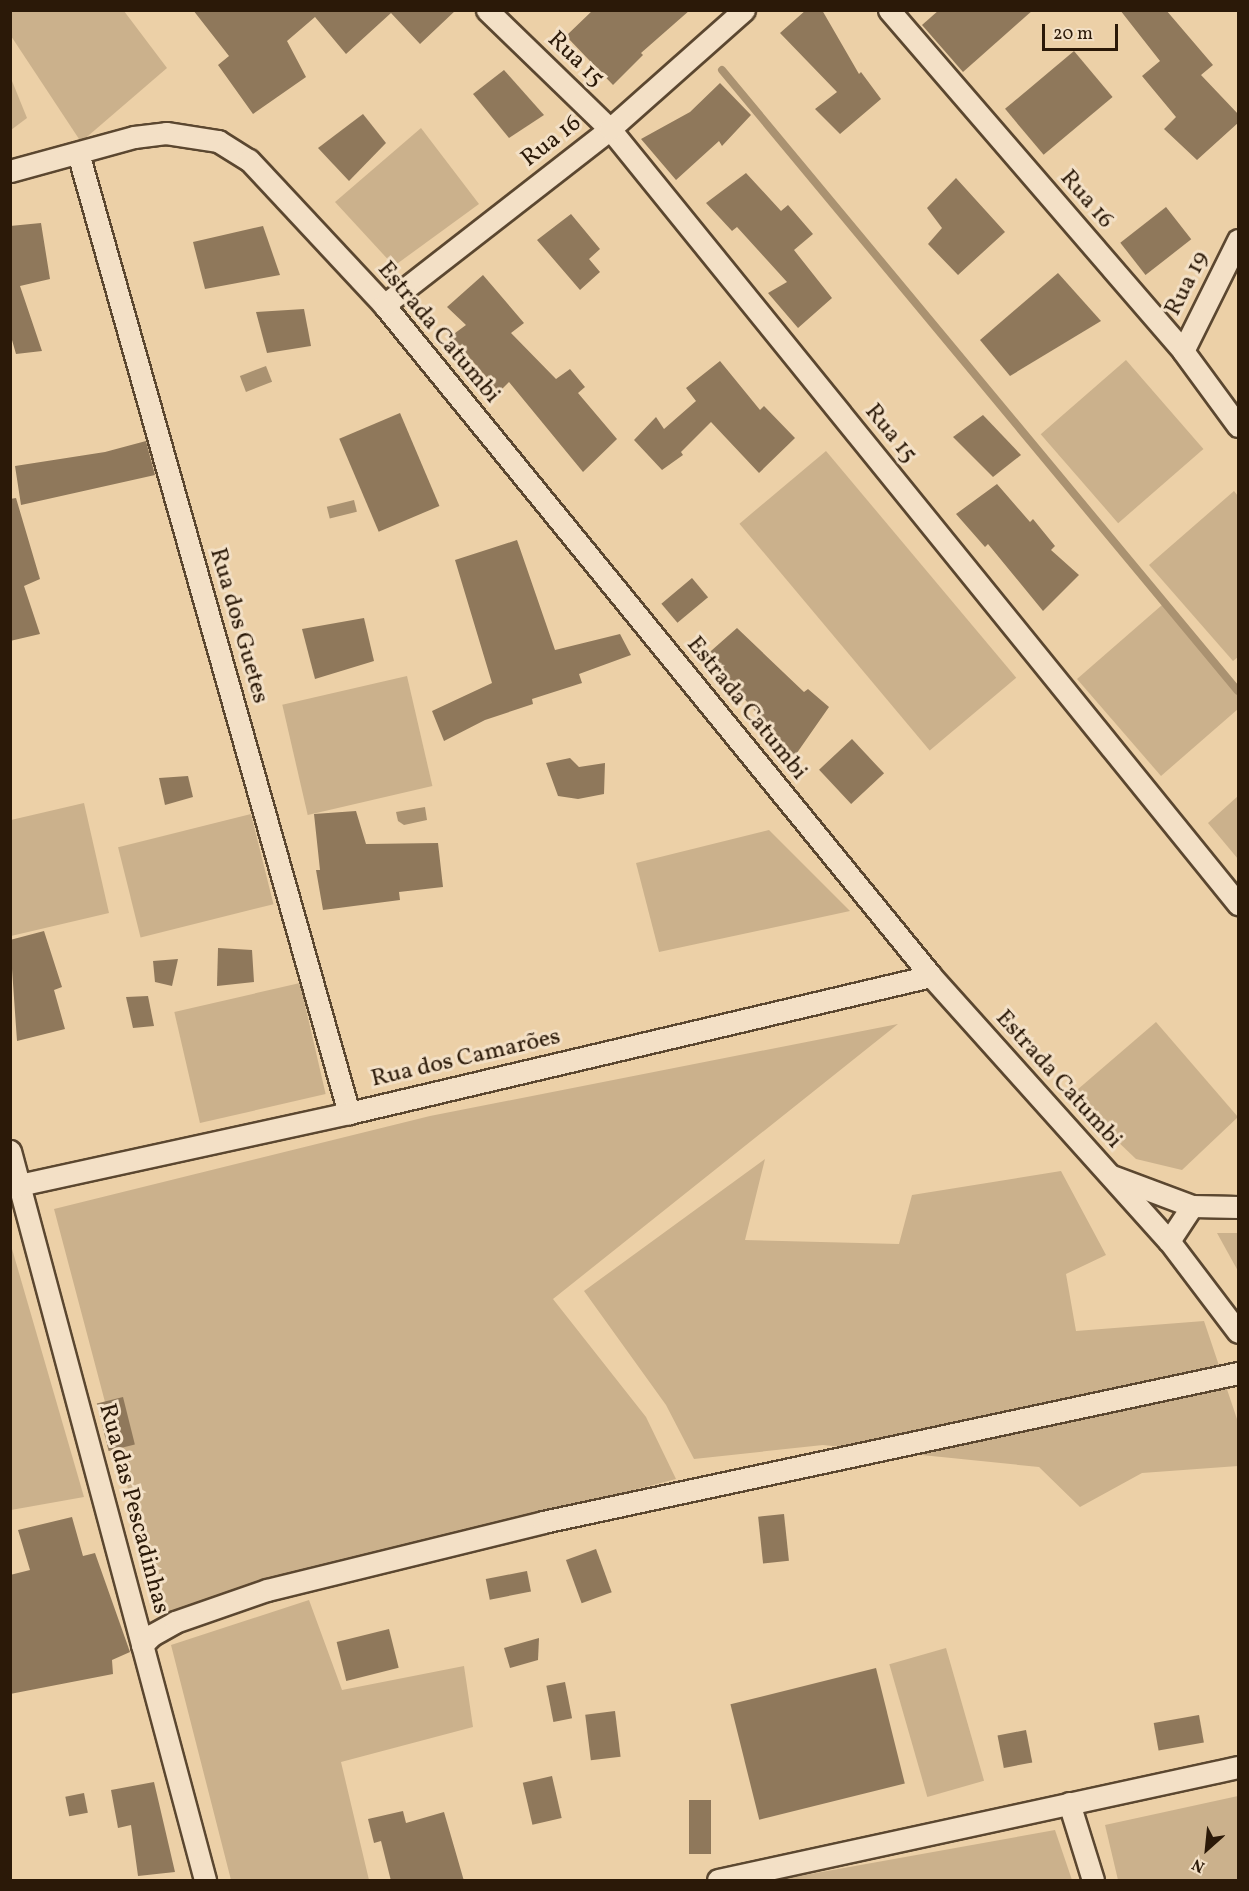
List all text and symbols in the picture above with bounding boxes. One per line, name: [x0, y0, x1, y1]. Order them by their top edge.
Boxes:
scale bar: [1045, 12, 1122, 50]
text: 20 m: [1053, 22, 1093, 47]
street label: Rua 15: [541, 26, 609, 94]
street label: Rua 16: [516, 110, 588, 174]
street label: Rua 16: [1053, 165, 1119, 235]
street label: Rua 19: [1160, 247, 1216, 321]
street label: Estrada Catumbi: [370, 256, 506, 410]
street label: Rua 15: [858, 399, 922, 469]
street label: Rua dos Guetes: [202, 545, 274, 707]
street label: Estrada Catumbi: [679, 631, 813, 787]
street label: Estrada Catumbi: [988, 1005, 1128, 1155]
street label: Rua dos Camarões: [369, 1023, 563, 1095]
street label: Rua das Pescadinhas: [91, 1401, 175, 1617]
north arrow: [1177, 1819, 1237, 1879]
text: N: [1189, 1853, 1209, 1877]

